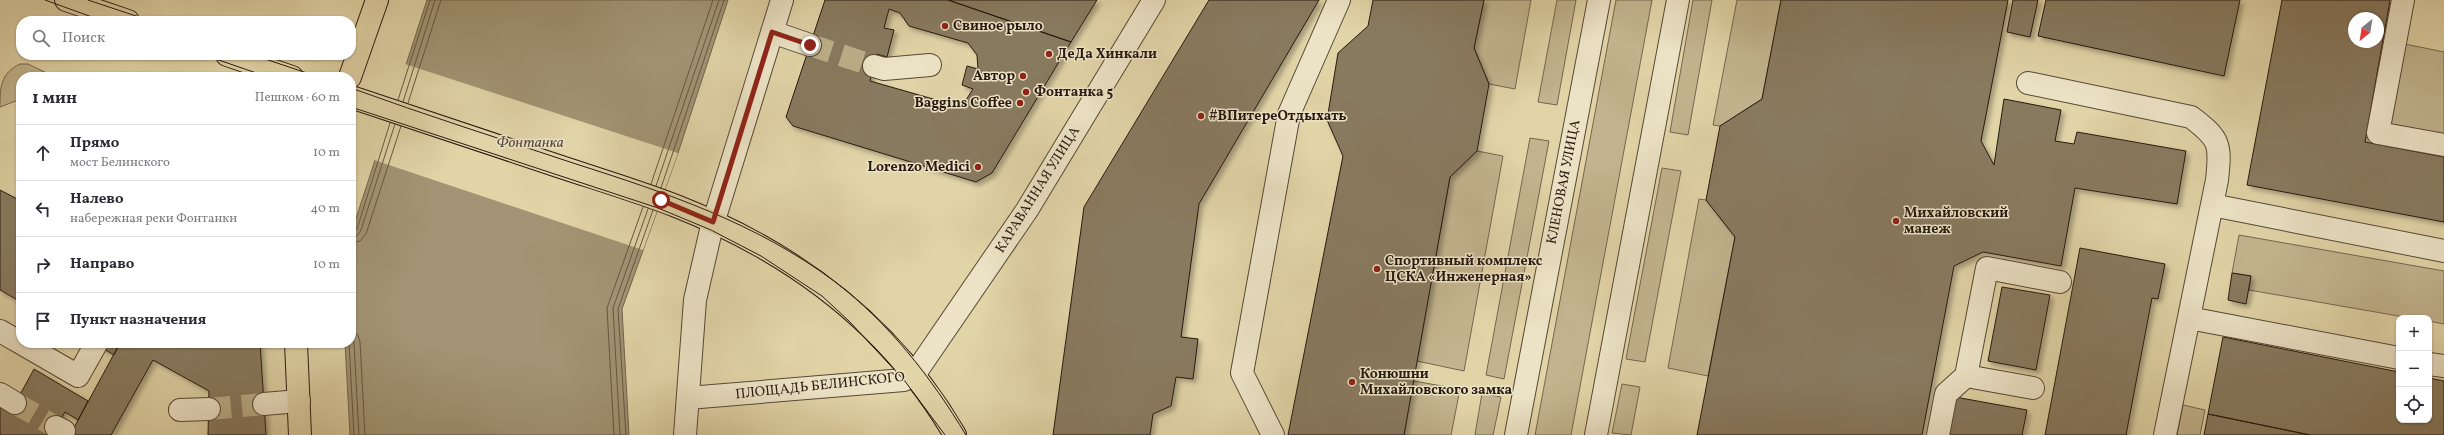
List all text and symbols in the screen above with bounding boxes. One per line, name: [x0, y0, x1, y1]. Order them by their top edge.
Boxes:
north arrow: [2348, 12, 2384, 48]
search box: [16, 16, 356, 60]
place label: Свиное рыло: [953, 17, 1043, 36]
marker: Свиное рыло: [940, 21, 950, 31]
icon: search: [30, 27, 52, 49]
text: Поиск: [62, 28, 105, 49]
route end: [801, 36, 819, 54]
place label: ДеДа Хинкали: [1057, 45, 1157, 64]
marker: ДеДа Хинкали: [1044, 49, 1054, 59]
place label: Автор: [973, 67, 1015, 86]
marker: Автор: [1018, 71, 1028, 81]
place label: Фонтанка 5: [1034, 83, 1113, 102]
text: 1 мин: [32, 87, 77, 110]
marker: Фонтанка 5: [1021, 87, 1031, 97]
text: Пешком · 60 m: [255, 89, 340, 107]
place label: Baggins Coffee: [914, 94, 1012, 113]
marker: Baggins Coffee: [1015, 98, 1025, 108]
place label: #ВПитереОтдыхать: [1209, 107, 1347, 126]
marker: #ВПитереОтдыхать: [1196, 111, 1206, 121]
street label: КЛЕНОВАЯ УЛИЦА: [1543, 118, 1585, 246]
street label: КАРАВАННАЯ УЛИЦА: [991, 123, 1085, 257]
text: Прямо: [70, 133, 119, 154]
water label: Фонтанка: [496, 133, 564, 154]
icon: ahead: [32, 142, 54, 164]
text: 10 m: [313, 144, 340, 162]
text: мост Белинского: [70, 154, 170, 172]
place label: Lorenzo Medici: [868, 158, 970, 177]
marker: Lorenzo Medici: [973, 162, 983, 172]
text: Налево: [70, 189, 124, 210]
route start: [652, 191, 670, 209]
icon: left: [32, 198, 54, 220]
text: 40 m: [311, 200, 340, 218]
place label: Михайловский манеж: [1904, 204, 2008, 239]
text: набережная реки Фонтанки: [70, 210, 237, 228]
marker: Михайловский манеж: [1891, 216, 1901, 226]
place label: Спортивный комплекс ЦСКА «Инженерная»: [1385, 252, 1543, 287]
icon: right: [32, 254, 54, 276]
text: Направо: [70, 254, 134, 275]
text: 10 m: [313, 256, 340, 274]
marker: Спортивный комплекс ЦСКА «Инженерная»: [1372, 264, 1382, 274]
icon: arrive: [32, 310, 54, 332]
text: Пункт назначения: [70, 310, 206, 331]
map controls: [2396, 315, 2432, 423]
button: +: [2396, 315, 2432, 351]
button: −: [2396, 351, 2432, 387]
place label: Конюшни Михайловского замка: [1360, 365, 1513, 400]
street label: ПЛОЩАДЬ БЕЛИНСКОГО: [734, 368, 906, 404]
marker: Конюшни Михайловского замка: [1347, 377, 1357, 387]
button: locate: [2396, 387, 2432, 423]

